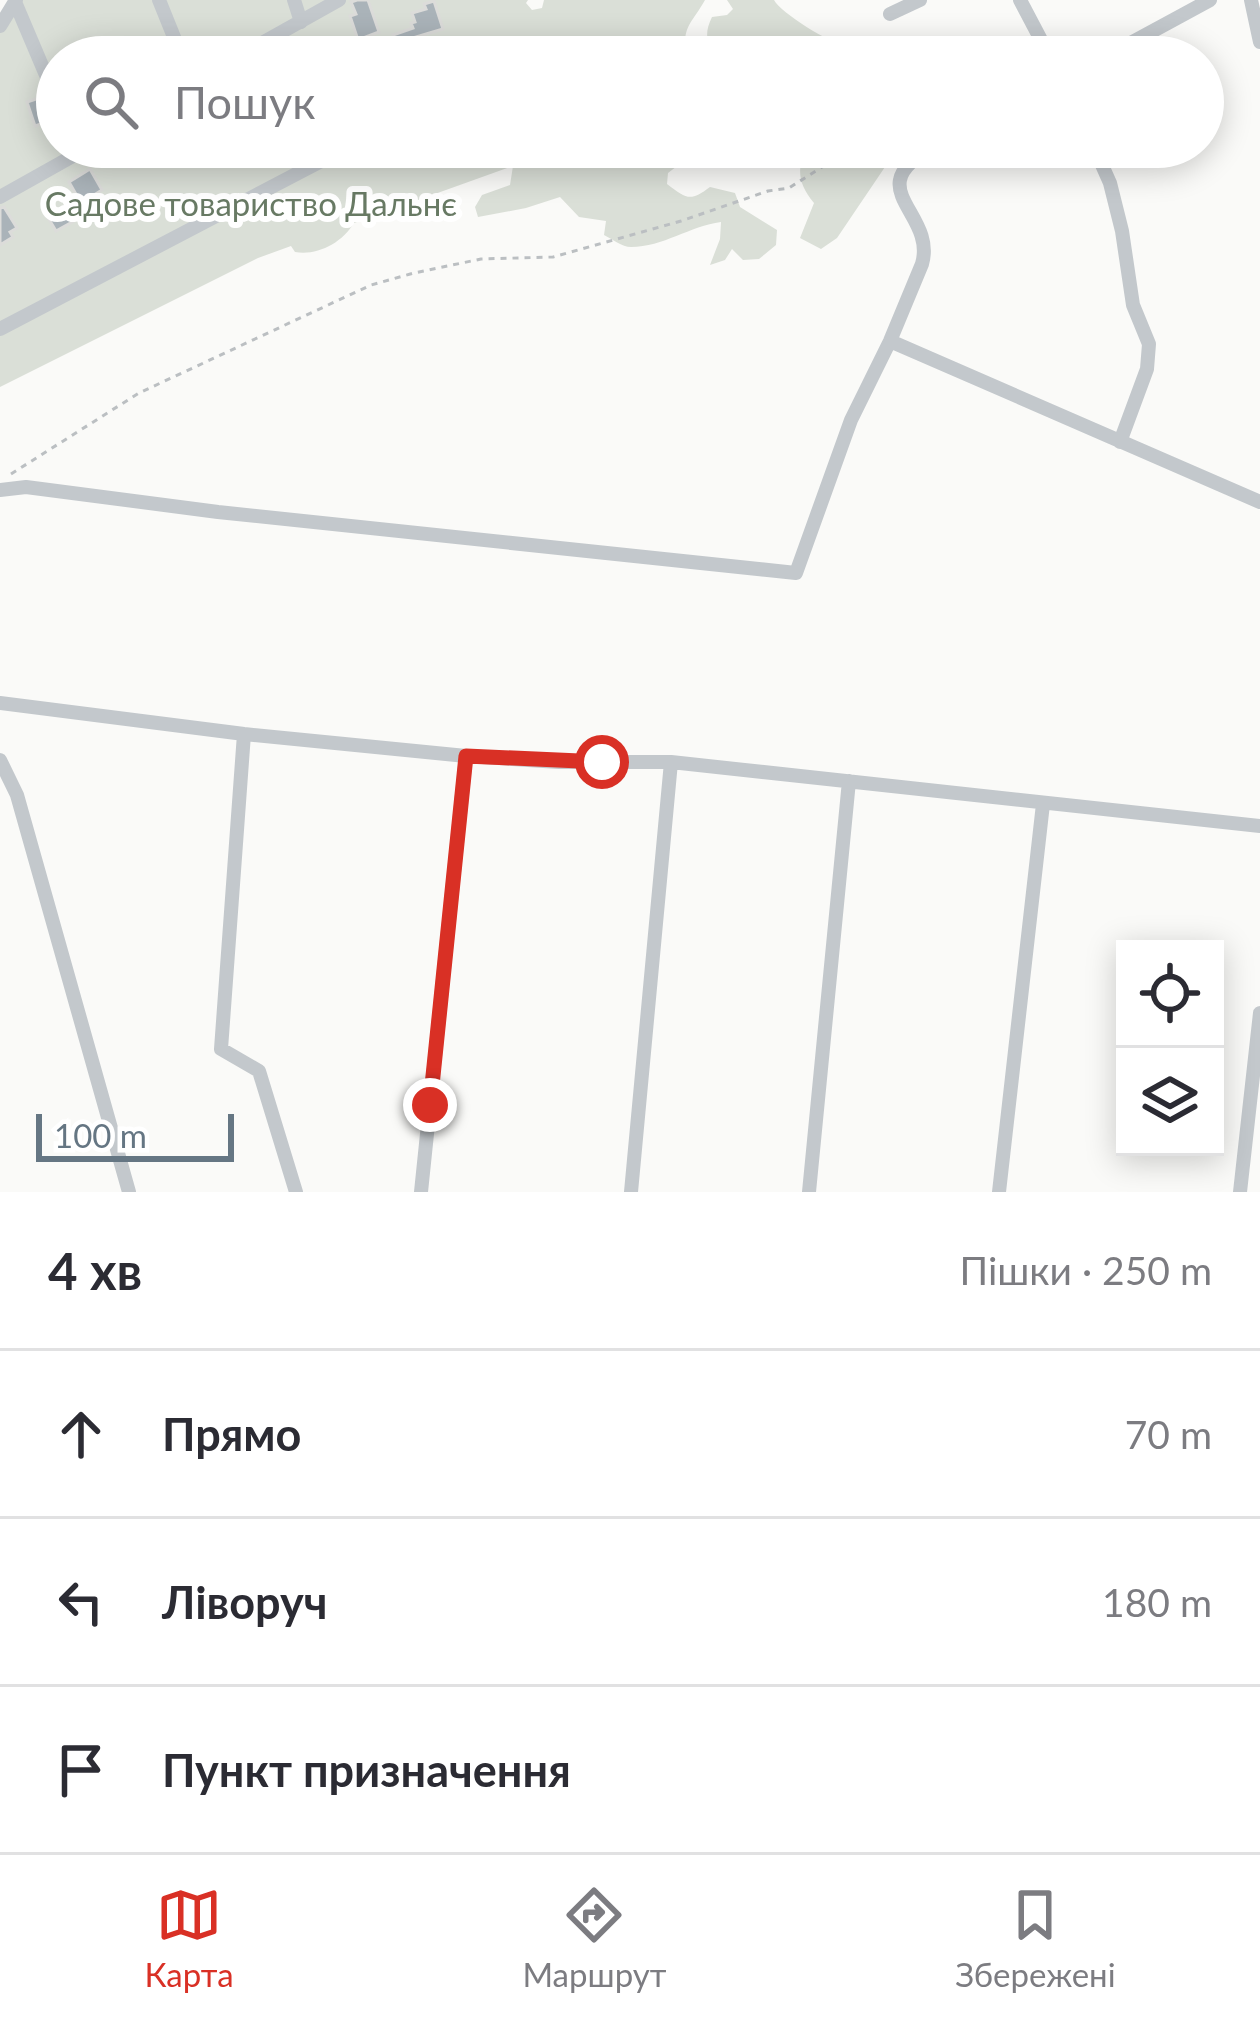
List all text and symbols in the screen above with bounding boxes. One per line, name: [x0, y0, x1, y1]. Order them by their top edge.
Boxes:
search box: [36, 36, 1224, 168]
icon: search: [78, 69, 144, 135]
text: Пошук: [174, 75, 315, 129]
park label: Садове товариство Дальнє: [45, 183, 457, 223]
route start: [575, 735, 629, 789]
map controls: [1116, 940, 1224, 1156]
button: locate: [1116, 940, 1224, 1048]
button: layers: [1116, 1048, 1224, 1156]
route end: [403, 1078, 457, 1132]
scale bar: [36, 1108, 234, 1161]
text: 100 m: [54, 1115, 147, 1155]
text: 4 хв: [48, 1240, 142, 1301]
text: Пішки · 250 m: [960, 1247, 1212, 1293]
icon: ahead: [48, 1401, 114, 1467]
text: Прямо: [162, 1407, 301, 1461]
text: 70 m: [1125, 1411, 1212, 1457]
icon: left: [48, 1569, 114, 1635]
text: Ліворуч: [162, 1575, 327, 1629]
text: 180 m: [1102, 1579, 1212, 1625]
icon: arrive: [48, 1737, 114, 1803]
text: Пункт призначення: [162, 1743, 571, 1797]
tab: Карта: [144, 1882, 234, 1994]
tab: Маршрут: [522, 1882, 666, 1994]
tab: Збережені: [955, 1882, 1116, 1994]

